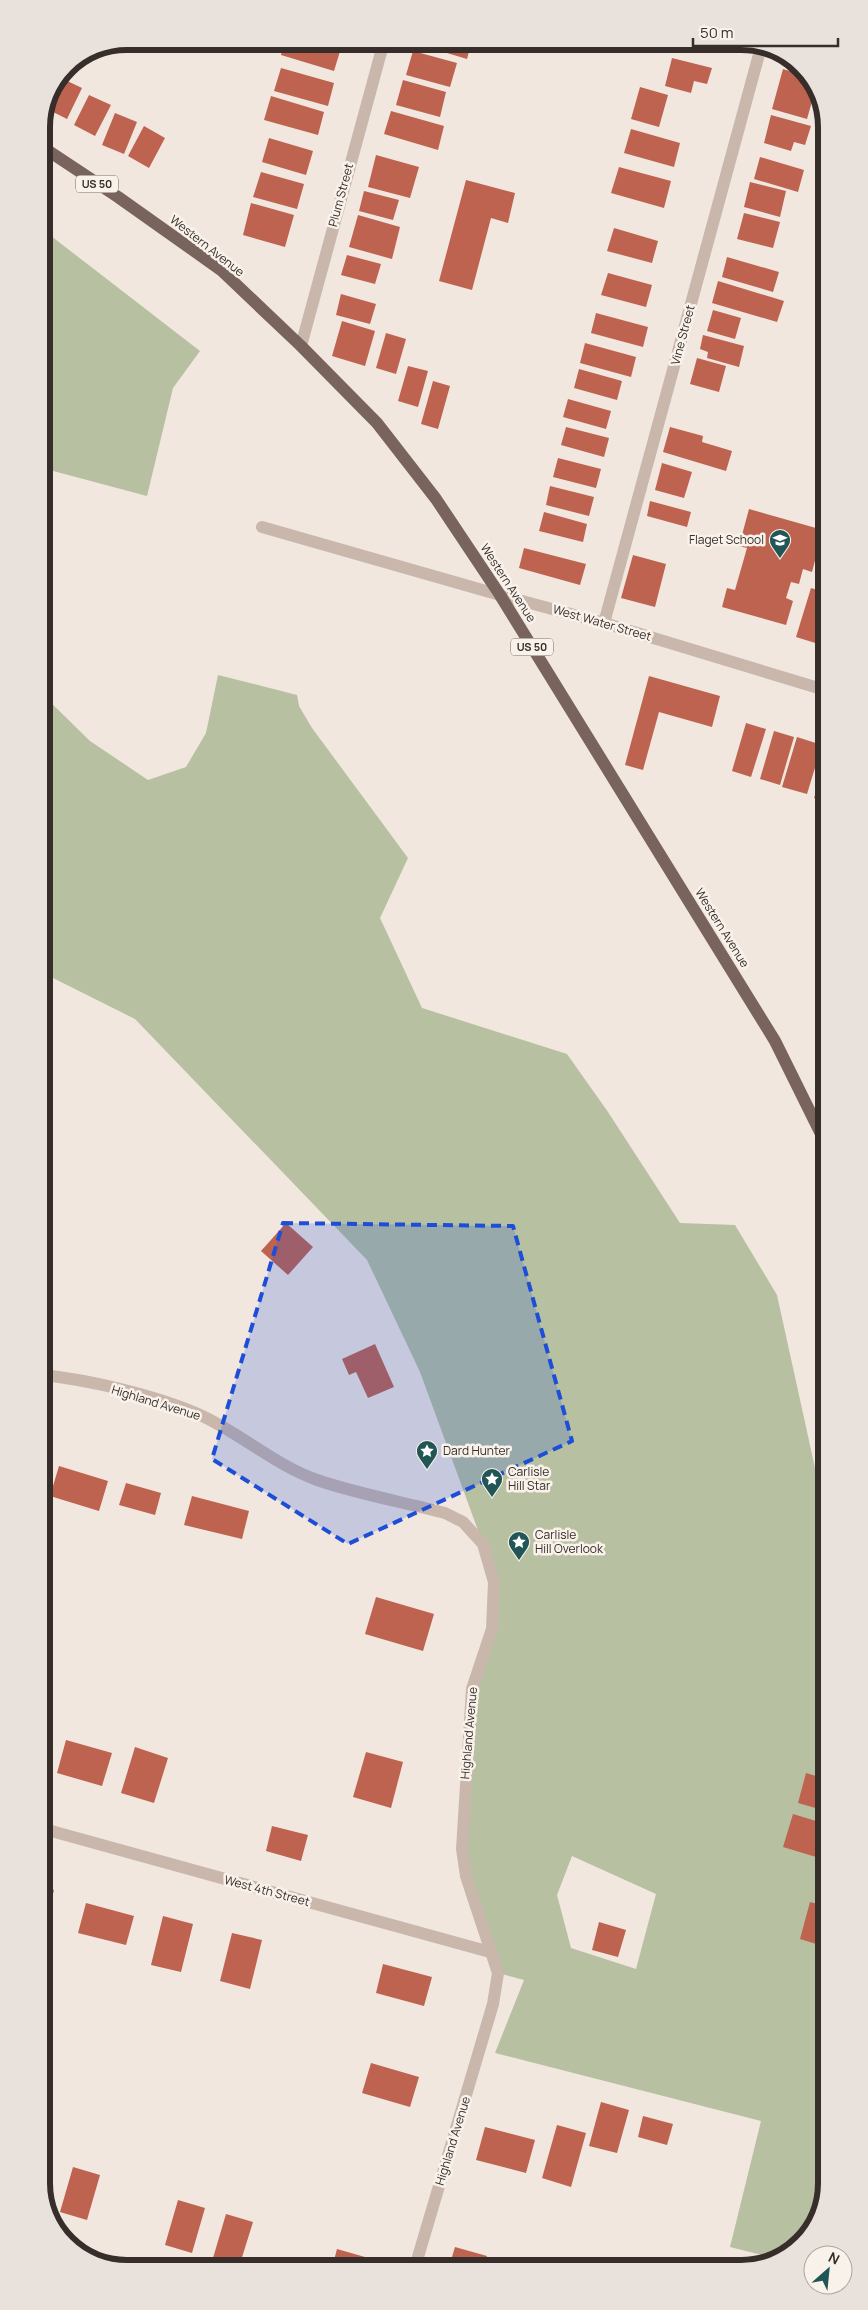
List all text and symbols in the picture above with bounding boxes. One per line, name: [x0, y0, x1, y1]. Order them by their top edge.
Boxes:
scale bar: [693, 15, 838, 47]
text: 50 m: [700, 22, 734, 43]
street label: Plum Street: [324, 161, 357, 228]
road number: US 50: [76, 175, 118, 192]
street label: Western Avenue: [166, 211, 248, 280]
street label: Vine Street: [666, 303, 699, 367]
school or university icon: Flaget School: [768, 528, 792, 559]
place label: Flaget School: [689, 531, 764, 548]
street label: Western Avenue: [477, 540, 540, 625]
street label: West Water Street: [551, 600, 654, 645]
road number: US 50: [511, 638, 553, 656]
street label: Western Avenue: [691, 885, 754, 971]
street label: Highland Avenue: [109, 1381, 203, 1424]
place icon: Dard Hunter: [415, 1439, 439, 1470]
place label: Dard Hunter: [443, 1442, 510, 1459]
place label: Carlisle Hill Star: [508, 1463, 551, 1494]
place icon: Carlisle Hill Star: [480, 1467, 504, 1498]
place label: Carlisle Hill Overlook: [535, 1526, 604, 1557]
place icon: Carlisle Hill Overlook: [507, 1530, 531, 1561]
street label: Highland Avenue: [456, 1686, 481, 1780]
street label: West 4th Street: [223, 1871, 312, 1910]
street label: Highland Avenue: [431, 2094, 474, 2188]
north arrow: [803, 2245, 853, 2295]
text: N: [825, 2247, 843, 2269]

